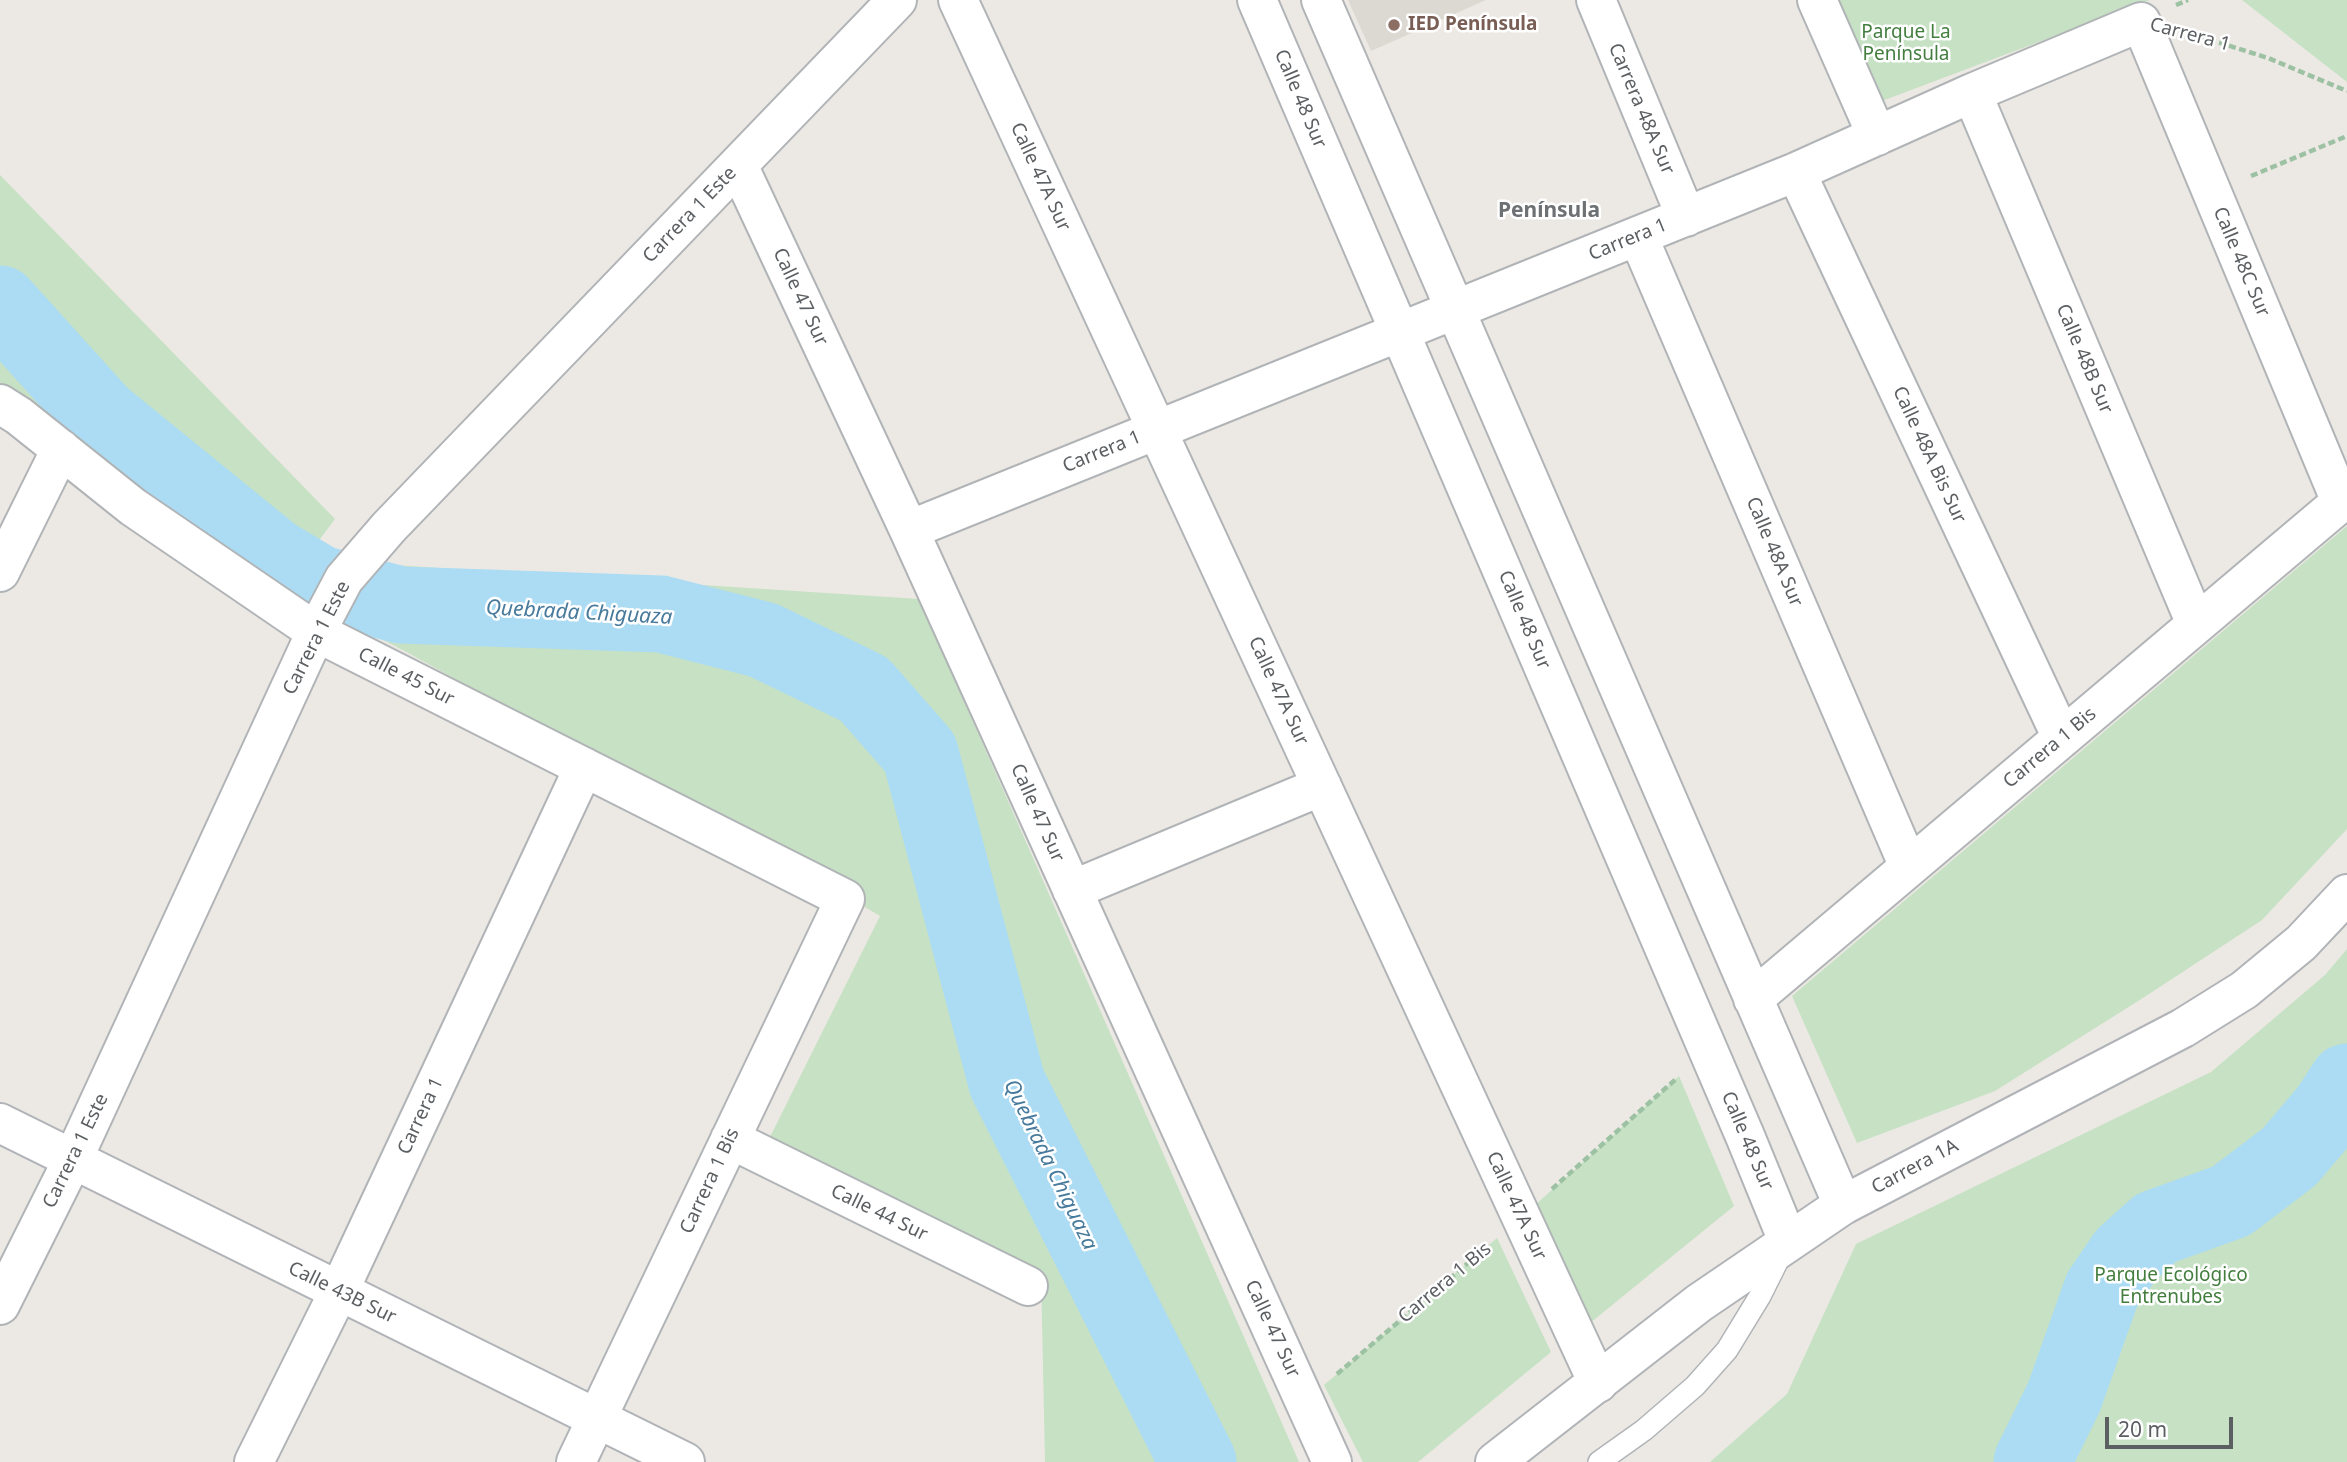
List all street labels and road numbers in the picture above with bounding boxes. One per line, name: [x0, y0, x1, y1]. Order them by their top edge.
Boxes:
street label: Carrera 1: [2147, 13, 2233, 57]
street label: Carrera 48A Sur: [1603, 40, 1679, 178]
street label: Calle 48 Sur: [1269, 46, 1331, 152]
street label: Calle 47A Sur: [1005, 119, 1075, 235]
street label: Carrera 1 Este: [638, 162, 742, 268]
street label: Calle 48C Sur: [2208, 204, 2274, 320]
street label: Carrera 1: [1585, 214, 1671, 266]
street label: Calle 47 Sur: [768, 245, 832, 349]
street label: Calle 48B Sur: [2051, 301, 2117, 417]
street label: Calle 48A Bis Sur: [1887, 383, 1971, 527]
street label: Carrera 1: [1059, 426, 1145, 478]
street label: Calle 48A Sur: [1741, 494, 1807, 610]
street label: Calle 48 Sur: [1493, 567, 1555, 673]
street label: Carrera 1 Este: [279, 577, 355, 699]
street label: Calle 47A Sur: [1243, 633, 1313, 749]
street label: Calle 45 Sur: [354, 643, 458, 711]
street label: Carrera 1 Bis: [1999, 703, 2101, 793]
street label: Calle 47 Sur: [1005, 760, 1069, 866]
street label: Carrera 1: [393, 1074, 449, 1158]
street label: Calle 48 Sur: [1716, 1088, 1778, 1194]
street label: Carrera 1 Este: [38, 1090, 114, 1212]
street label: Carrera 1 Bis: [676, 1125, 744, 1237]
street label: Carrera 1A: [1868, 1135, 1962, 1199]
street label: Calle 47A Sur: [1481, 1148, 1551, 1264]
street label: Calle 44 Sur: [827, 1180, 931, 1246]
street label: Carrera 1 Bis: [1394, 1238, 1496, 1328]
street label: Calle 43B Sur: [284, 1257, 400, 1329]
street label: Calle 47 Sur: [1240, 1277, 1304, 1381]

